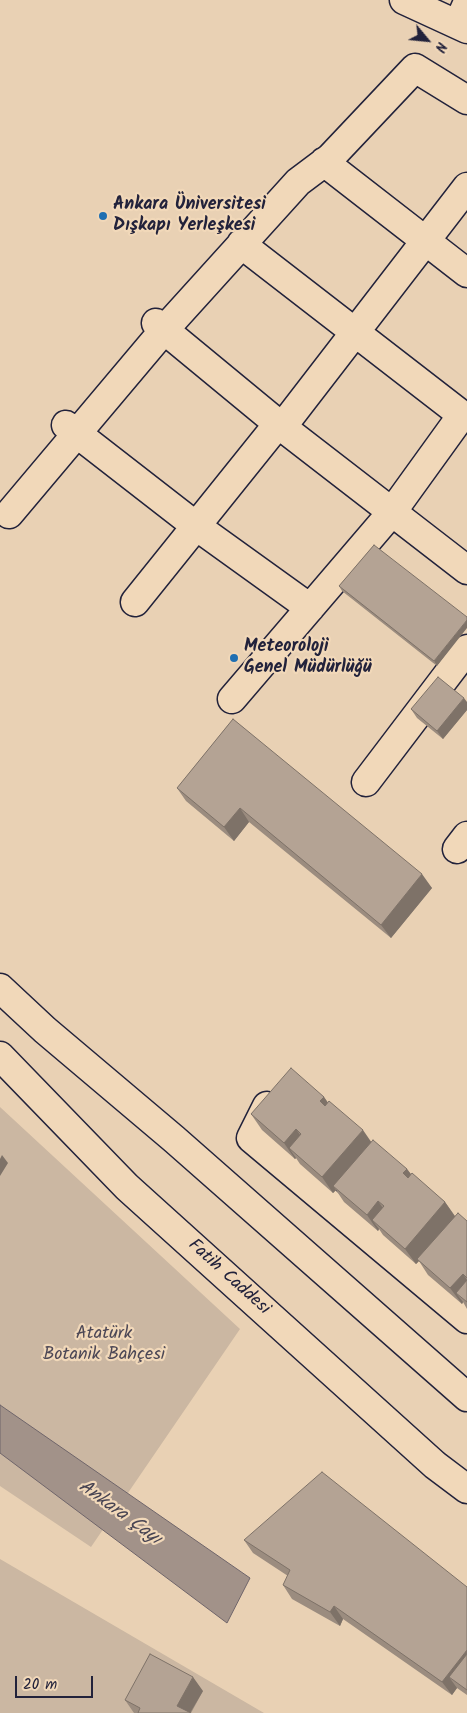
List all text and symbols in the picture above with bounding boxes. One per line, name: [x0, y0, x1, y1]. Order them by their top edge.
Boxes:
north arrow: [402, 15, 452, 65]
text: N: [428, 38, 452, 56]
place label: Ankara Üniversitesi Dışkapı Yerleşkesi: [113, 195, 266, 238]
marker: Ankara Üniversitesi Dışkapı Yerleşkesi: [97, 210, 109, 222]
place label: Meteoroloji Genel Müdürlüğü: [244, 637, 372, 680]
marker: Meteoroloji Genel Müdürlüğü: [228, 652, 240, 664]
street label: Fatih Caddesi: [182, 1235, 274, 1321]
park label: Atatürk Botanik Bahçesi: [43, 1324, 165, 1366]
water label: Ankara Çayı: [73, 1476, 165, 1552]
scale bar: [18, 1666, 95, 1698]
text: 20 m: [23, 1673, 57, 1697]

